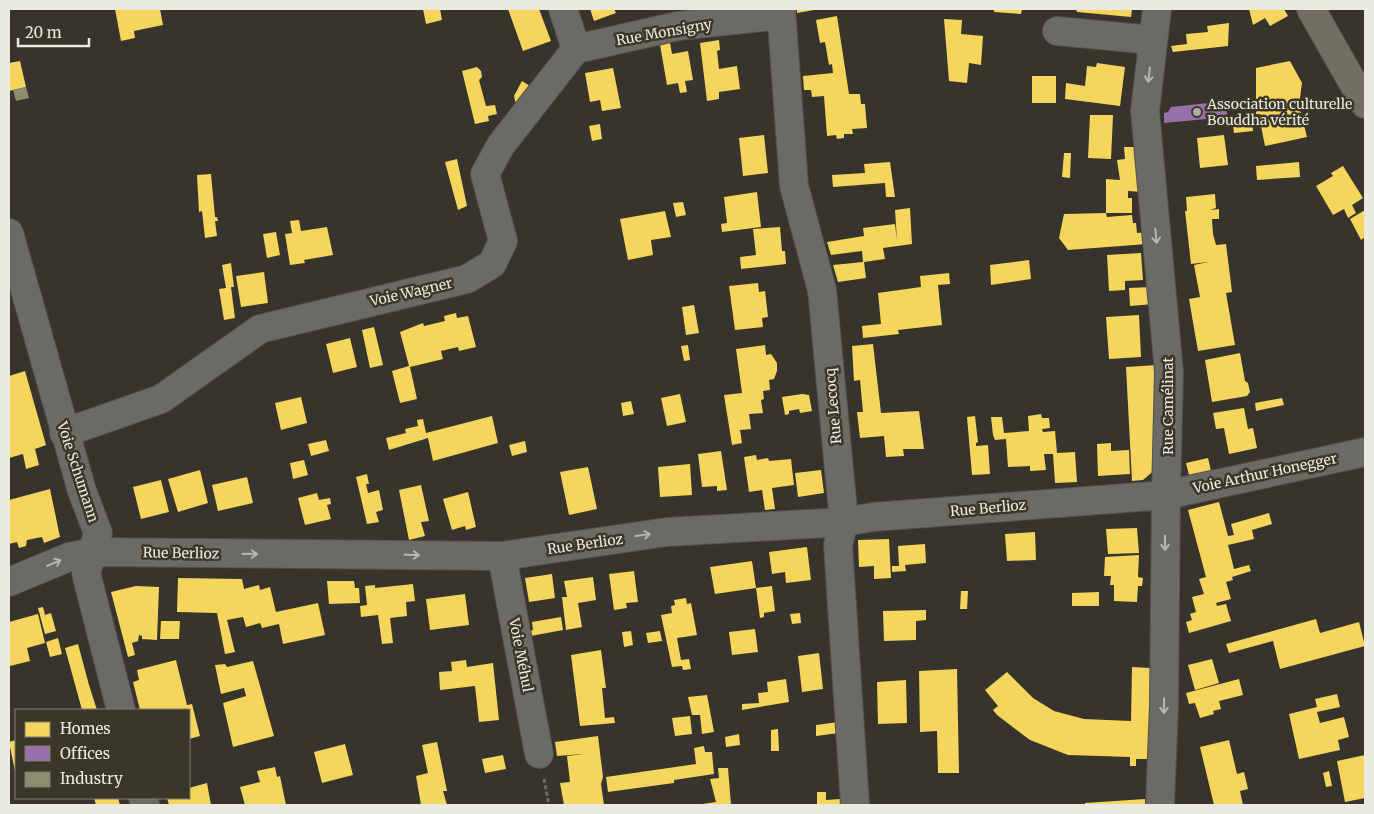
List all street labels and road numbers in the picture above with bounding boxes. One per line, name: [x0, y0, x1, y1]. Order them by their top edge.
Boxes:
street label: Rue Monsigny: [615, 15, 714, 49]
street label: Voie Wagner: [367, 274, 454, 310]
street label: Rue Camélinat: [1159, 357, 1177, 455]
street label: Rue Lecocq: [821, 367, 845, 445]
street label: Voie Schumann: [53, 418, 103, 525]
street label: Voie Arthur Honegger: [1190, 449, 1339, 497]
street label: Rue Berlioz: [949, 496, 1027, 520]
street label: Rue Berlioz: [546, 530, 624, 558]
street label: Rue Berlioz: [143, 543, 220, 563]
street label: Voie Méhul: [505, 616, 537, 694]

